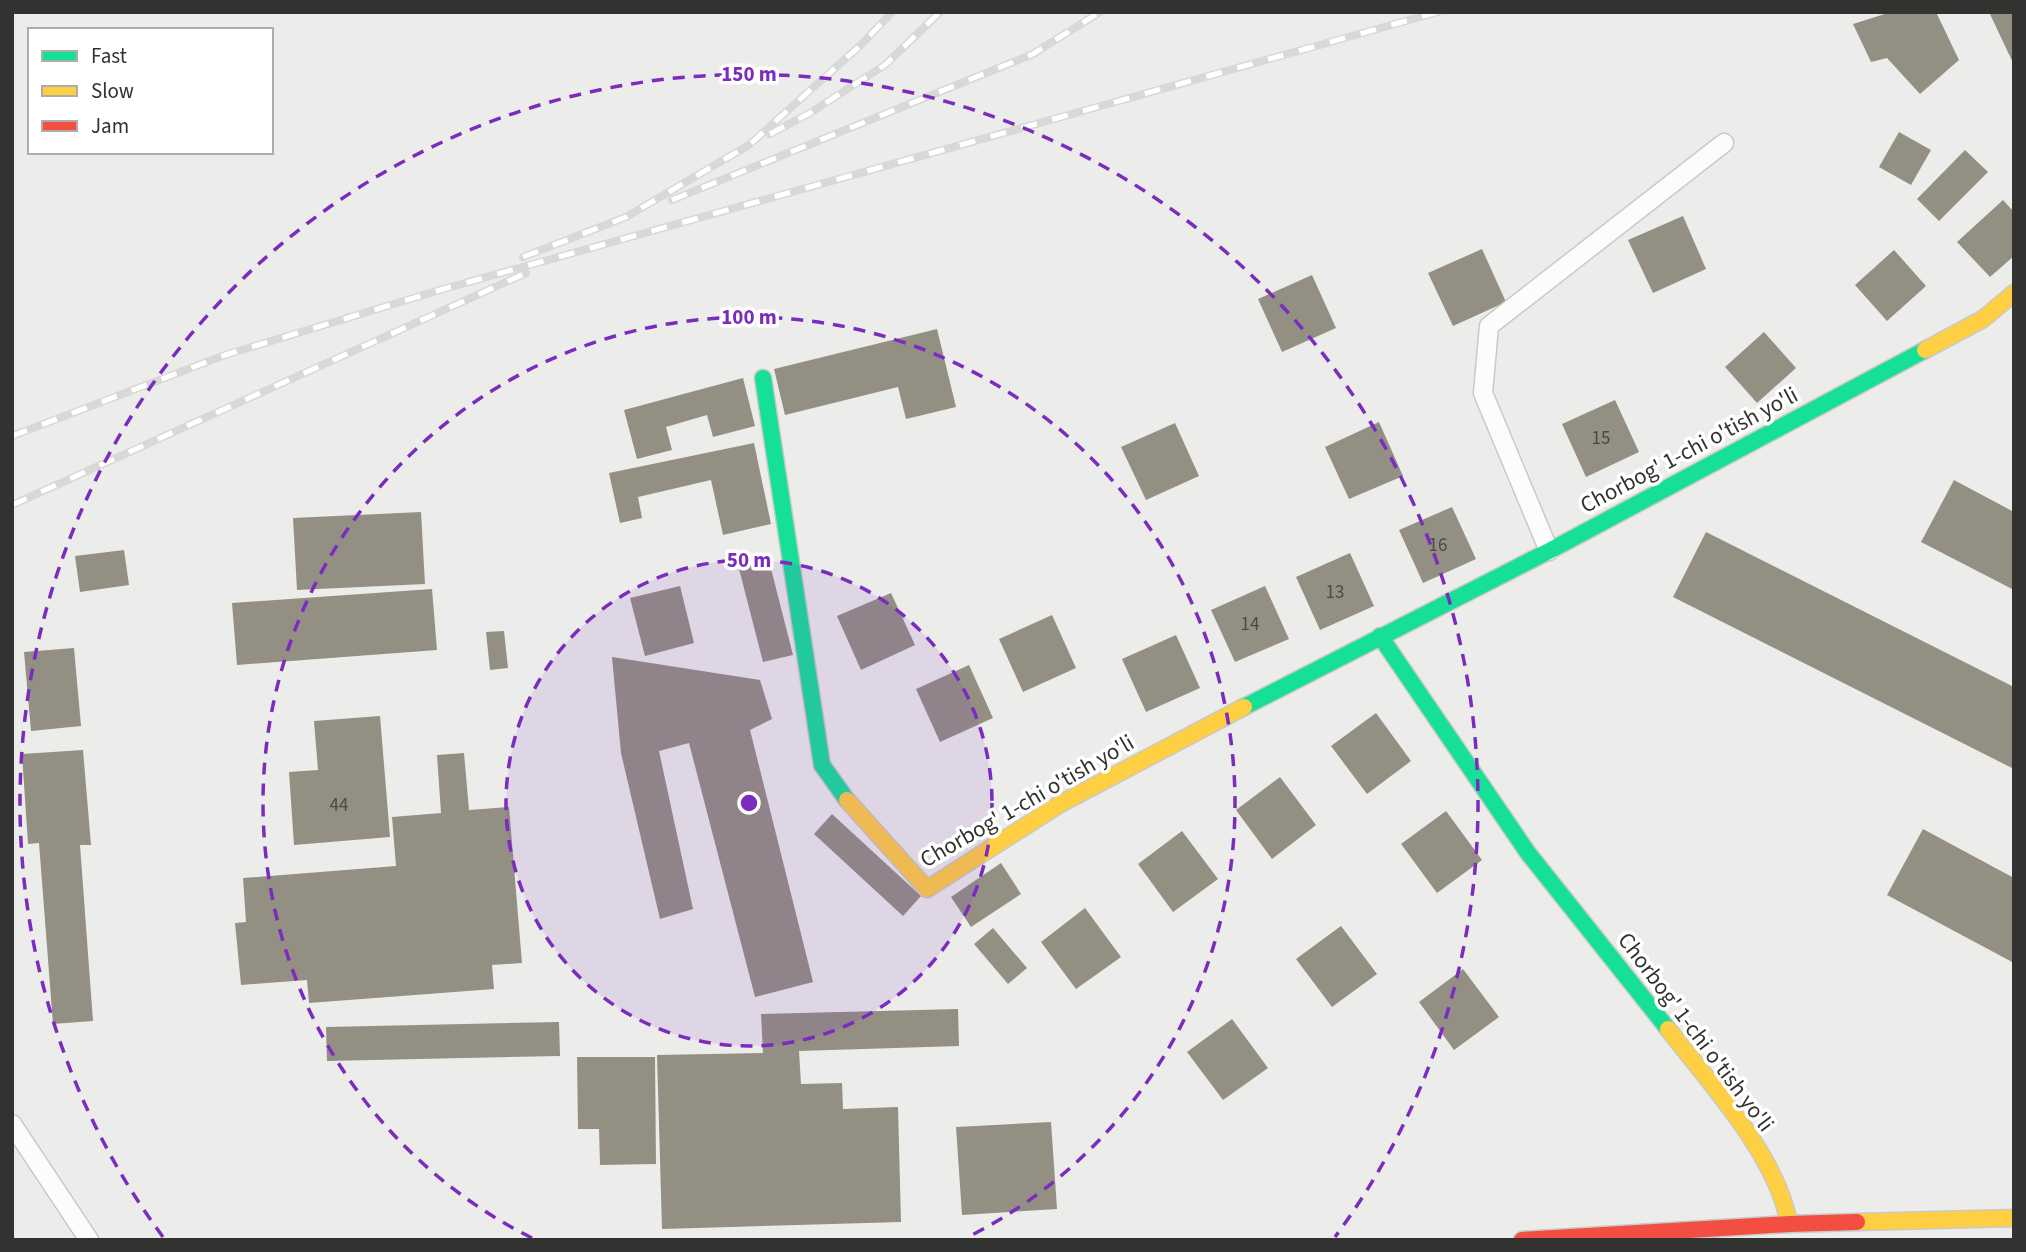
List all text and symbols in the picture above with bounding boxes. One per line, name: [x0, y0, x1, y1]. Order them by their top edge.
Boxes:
legend: [28, 28, 273, 154]
text: Fast: [91, 41, 127, 71]
text: 150 m: [721, 59, 777, 89]
text: Slow: [91, 76, 134, 106]
text: Jam: [91, 111, 129, 141]
text: 100 m: [721, 302, 777, 332]
street label: Chorbog' 1-chi o'tish yo'li: [1574, 379, 1804, 521]
house number: 15: [1592, 425, 1610, 452]
house number: 16: [1429, 532, 1447, 559]
text: 50 m: [727, 545, 771, 575]
house number: 13: [1326, 579, 1344, 606]
house number: 14: [1241, 611, 1259, 638]
street label: Chorbog' 1-chi o'tish yo'li: [914, 726, 1140, 876]
centre of rings: [737, 791, 761, 815]
house number: 44: [330, 792, 348, 819]
street label: Chorbog' 1-chi o'tish yo'li: [1610, 925, 1782, 1139]

